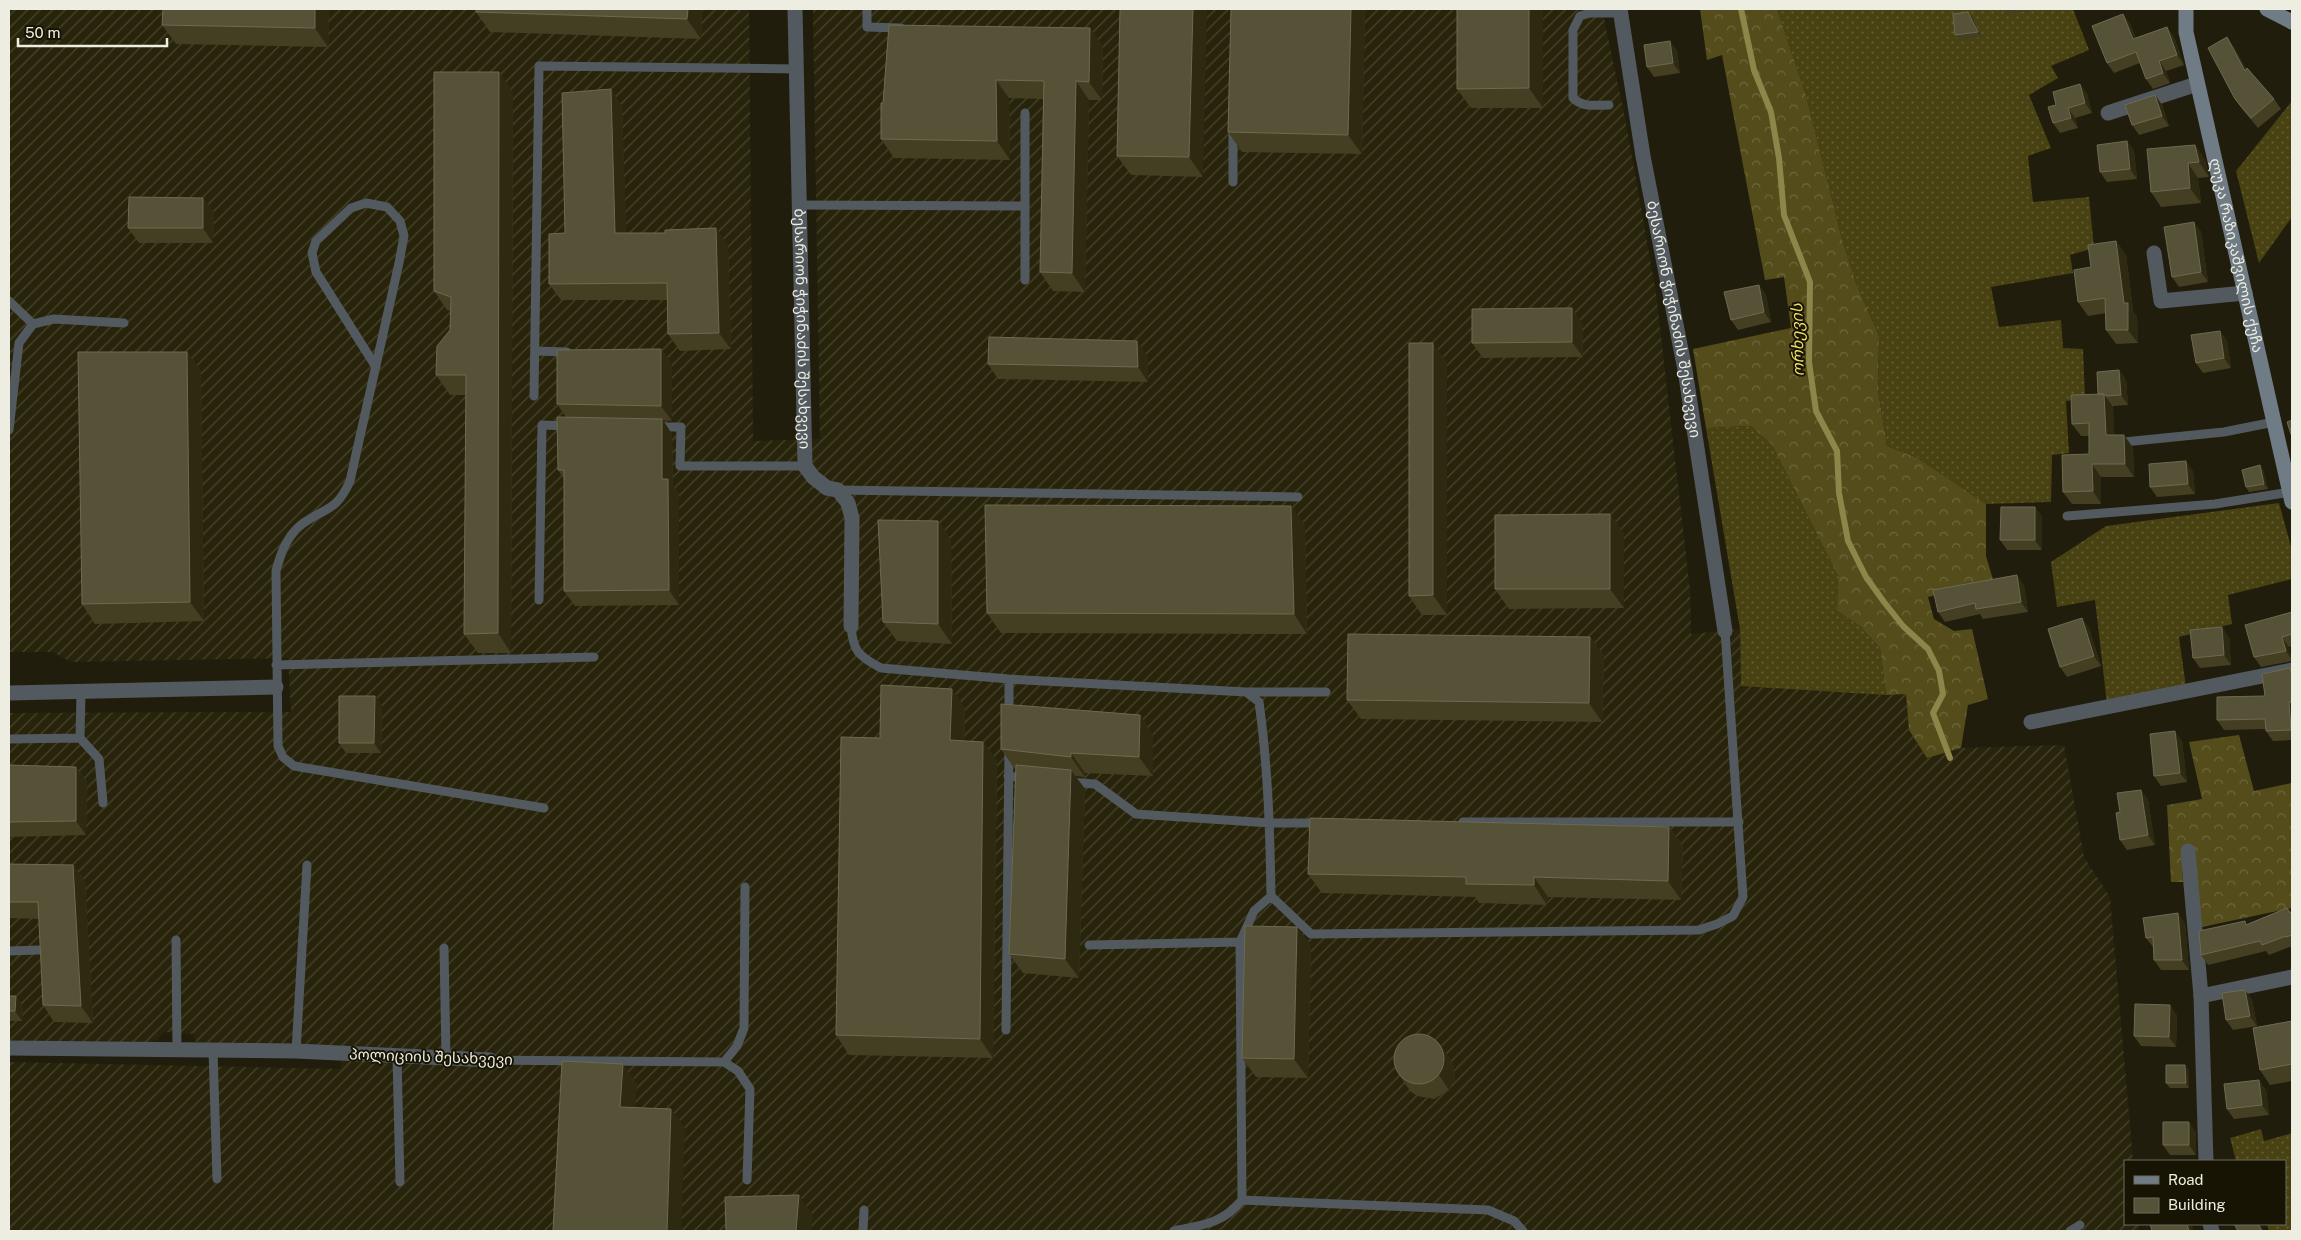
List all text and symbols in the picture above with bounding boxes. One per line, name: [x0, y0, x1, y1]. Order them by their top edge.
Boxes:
scale bar: [18, 15, 166, 47]
text: 50 m: [25, 24, 60, 41]
street label: ლუკა რაზიკაშვილის ქუჩა: [2206, 156, 2267, 354]
street label: ბესარიონ ჭიჭინაძის შესახვევი: [1644, 199, 1704, 439]
street label: ბესარიონ ჭიჭინაძის შესახვევი: [791, 208, 814, 450]
water label: ორხევის: [1787, 303, 1808, 376]
street label: პოლიციის შესახვევი: [349, 1045, 513, 1069]
legend: [2124, 1160, 2286, 1225]
text: Road: [2168, 1171, 2204, 1188]
text: Building: [2168, 1196, 2226, 1213]

